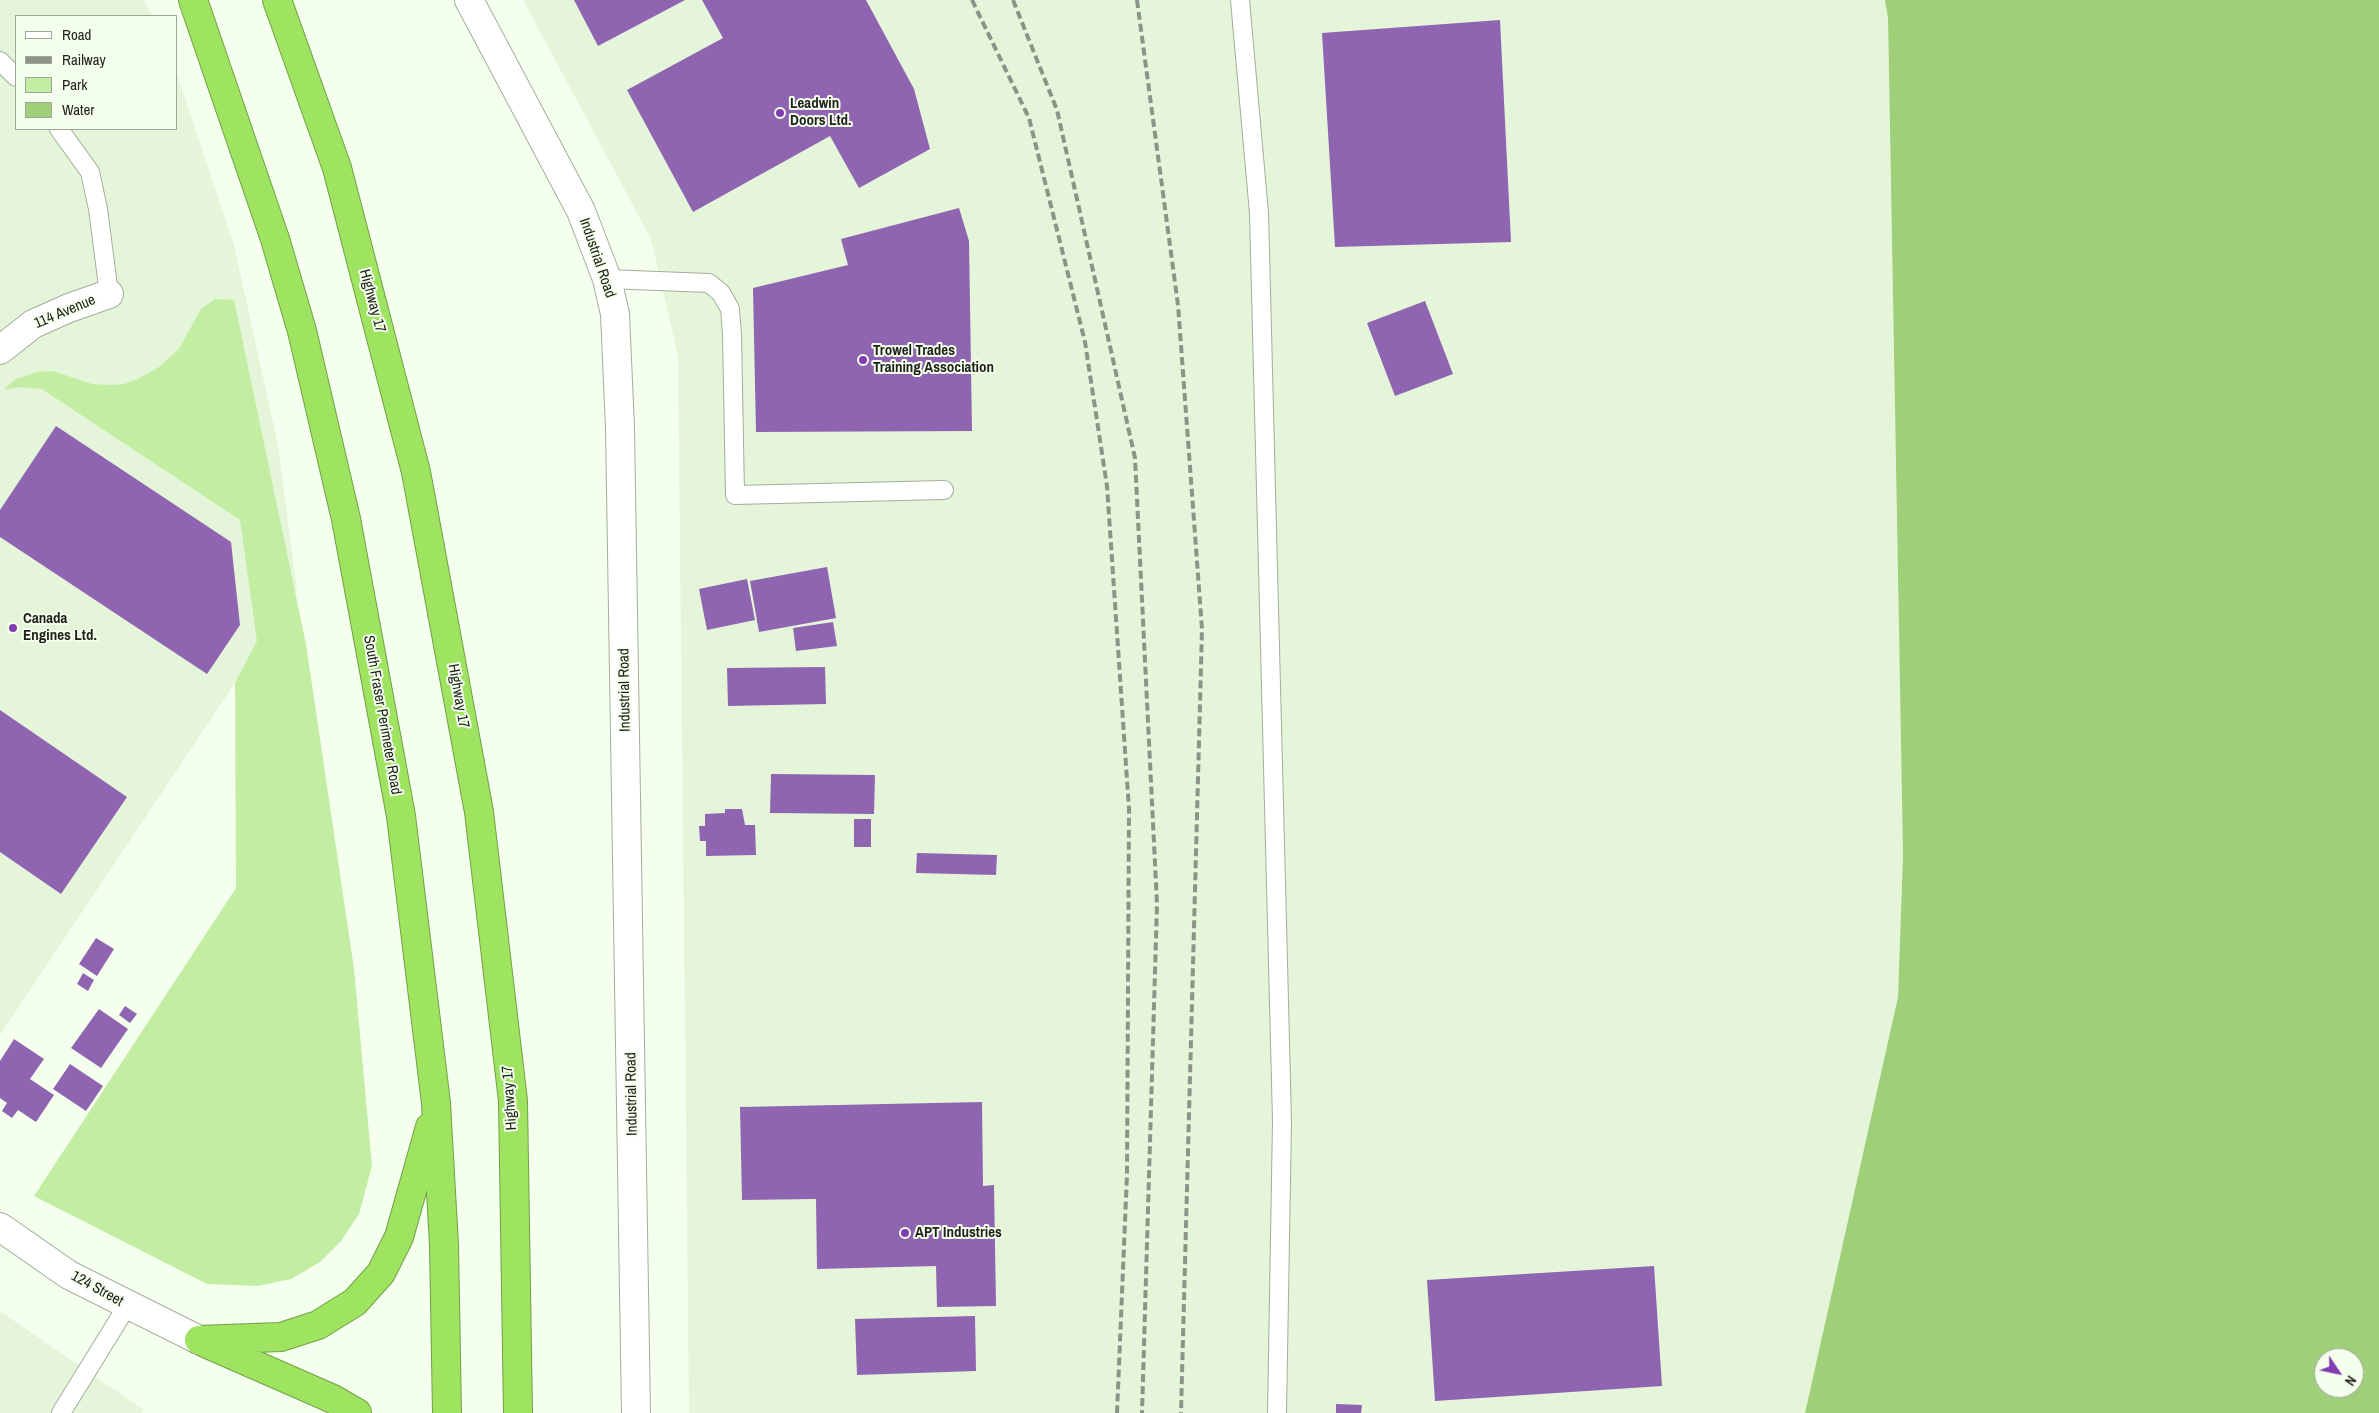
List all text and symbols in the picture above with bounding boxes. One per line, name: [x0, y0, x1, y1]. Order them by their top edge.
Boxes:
legend: [15, 15, 178, 130]
text: Road: [62, 24, 91, 45]
text: Railway: [62, 49, 106, 70]
text: Park: [62, 74, 87, 95]
place label: Leadwin Doors Ltd.: [790, 95, 851, 130]
text: Water: [62, 99, 94, 120]
marker: Leadwin Doors Ltd.: [774, 107, 786, 119]
street label: Industrial Road: [575, 216, 619, 300]
street label: Highway 17: [355, 267, 389, 335]
street label: 114 Avenue: [32, 291, 98, 333]
place label: Trowel Trades Training Association: [873, 342, 994, 377]
marker: Trowel Trades Training Association: [857, 354, 869, 366]
place label: Canada Engines Ltd.: [23, 610, 97, 645]
marker: Canada Engines Ltd.: [7, 622, 19, 634]
street label: South Fraser Perimeter Road: [359, 634, 405, 796]
street label: Industrial Road: [615, 648, 635, 732]
street label: Highway 17: [443, 662, 473, 730]
street label: Industrial Road: [622, 1052, 642, 1136]
street label: Highway 17: [499, 1065, 521, 1131]
place label: APT Industries: [915, 1224, 1002, 1242]
marker: APT Industries: [899, 1227, 911, 1239]
street label: 124 Street: [68, 1267, 126, 1311]
north arrow: [2314, 1348, 2364, 1398]
text: N: [2341, 1372, 2360, 1389]

